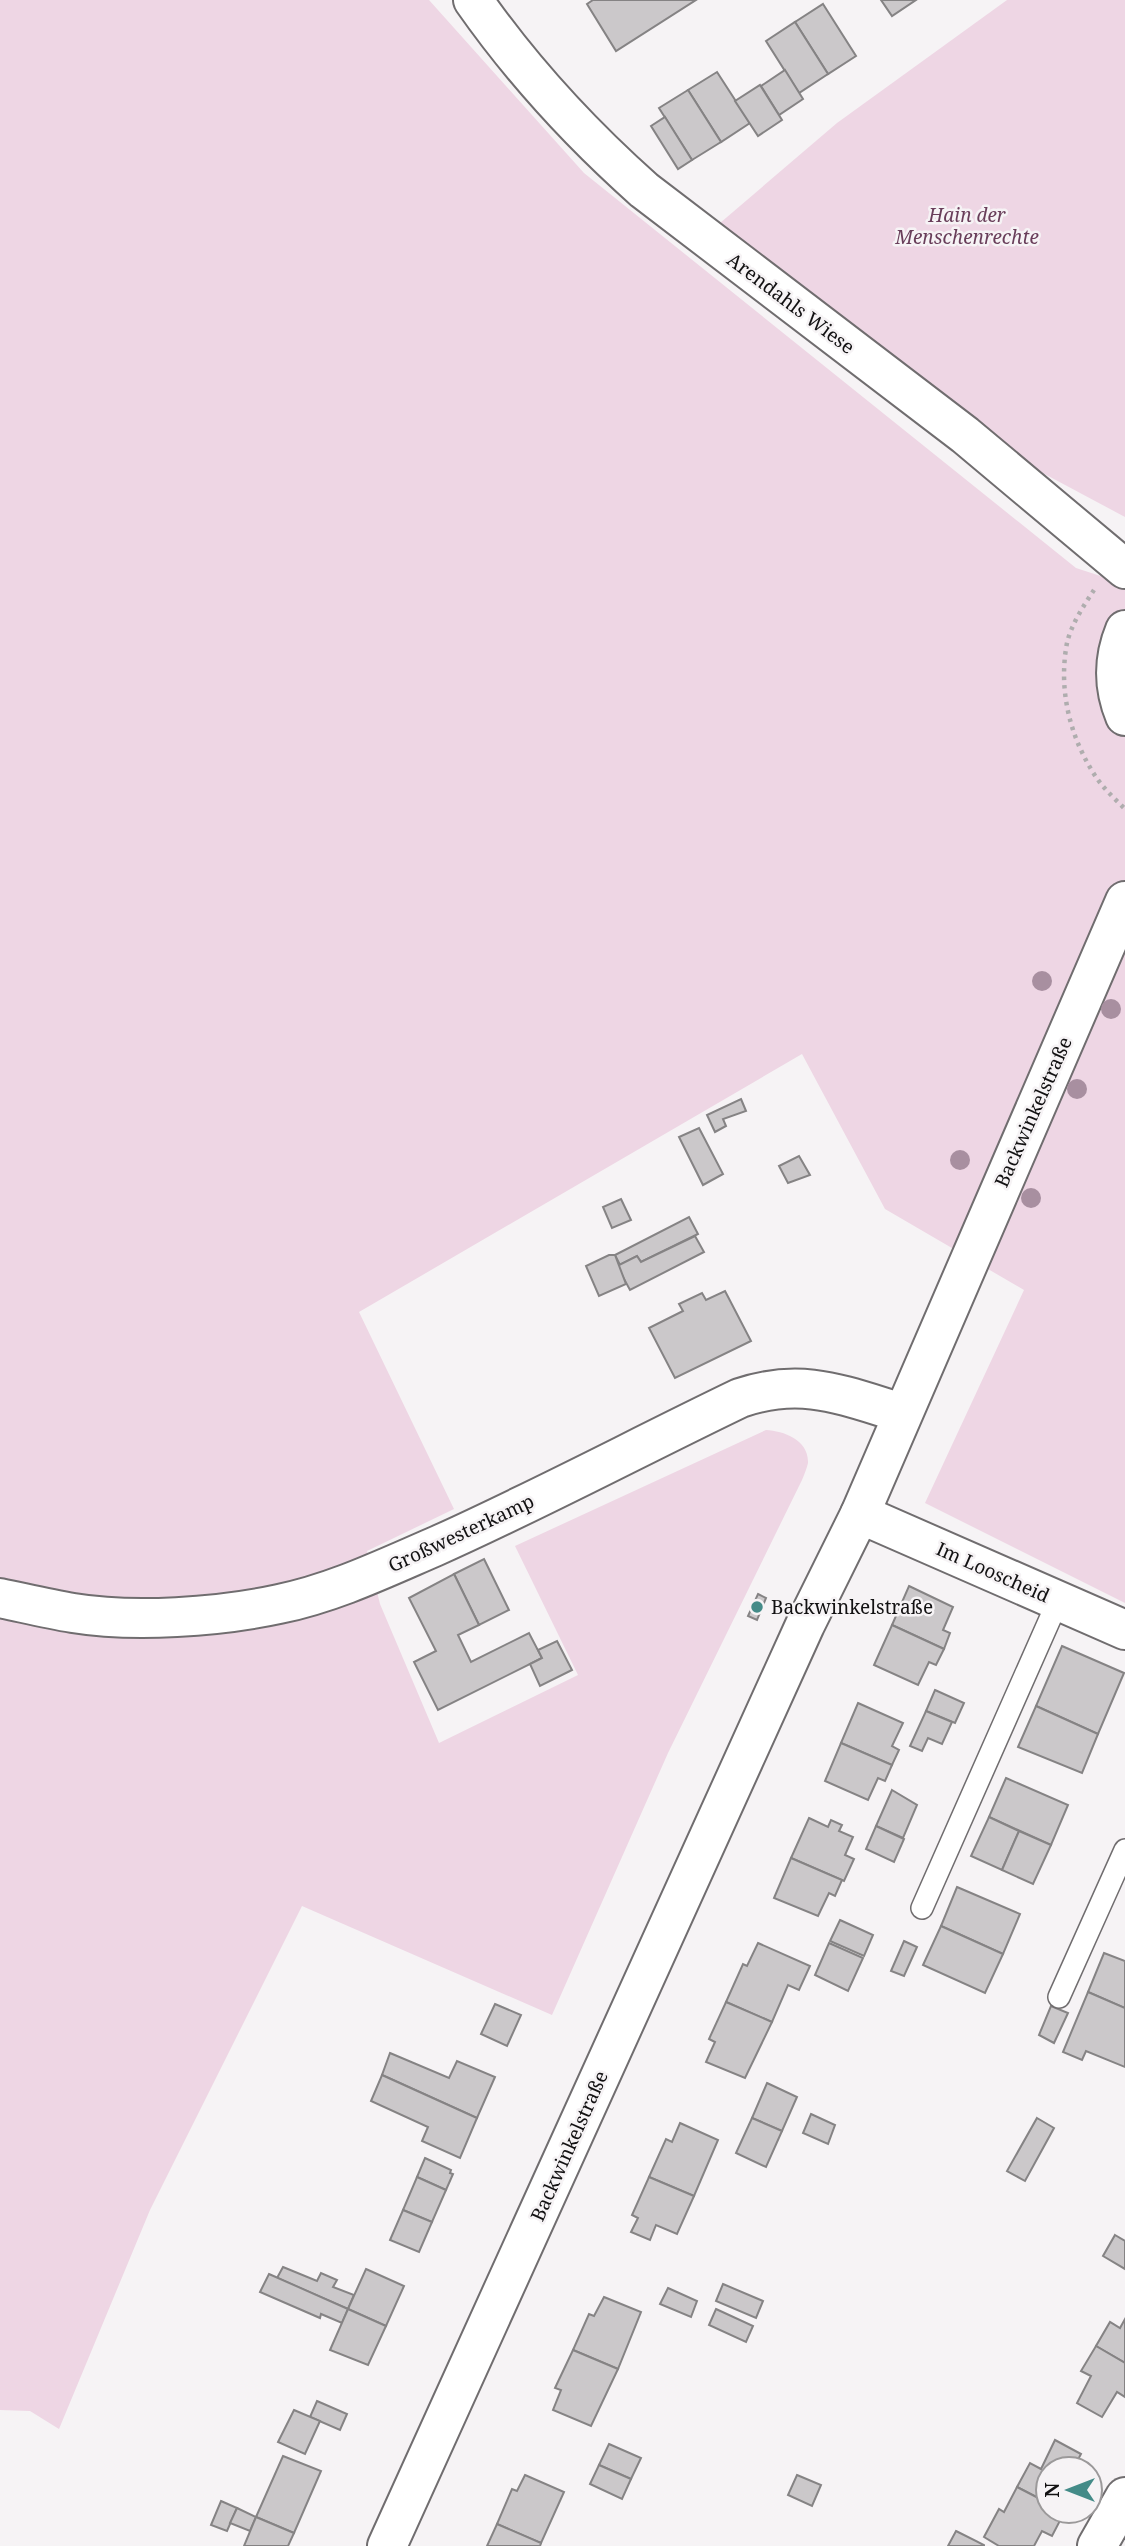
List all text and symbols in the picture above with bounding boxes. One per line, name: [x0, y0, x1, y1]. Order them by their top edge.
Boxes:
park label: Hain der Menschenrechte: [894, 202, 1039, 250]
street label: Arendahls Wiese: [722, 246, 860, 360]
street label: Backwinkelstraße: [988, 1033, 1078, 1191]
street label: Großwesterkamp: [384, 1488, 538, 1578]
street label: Im Looscheid: [932, 1535, 1054, 1609]
place label: Backwinkelstraße: [771, 1594, 933, 1620]
marker: Backwinkelstraße: [749, 1599, 765, 1615]
street label: Backwinkelstraße: [524, 2067, 614, 2225]
north arrow: [1034, 2455, 1104, 2525]
text: N: [1039, 2482, 1065, 2497]

